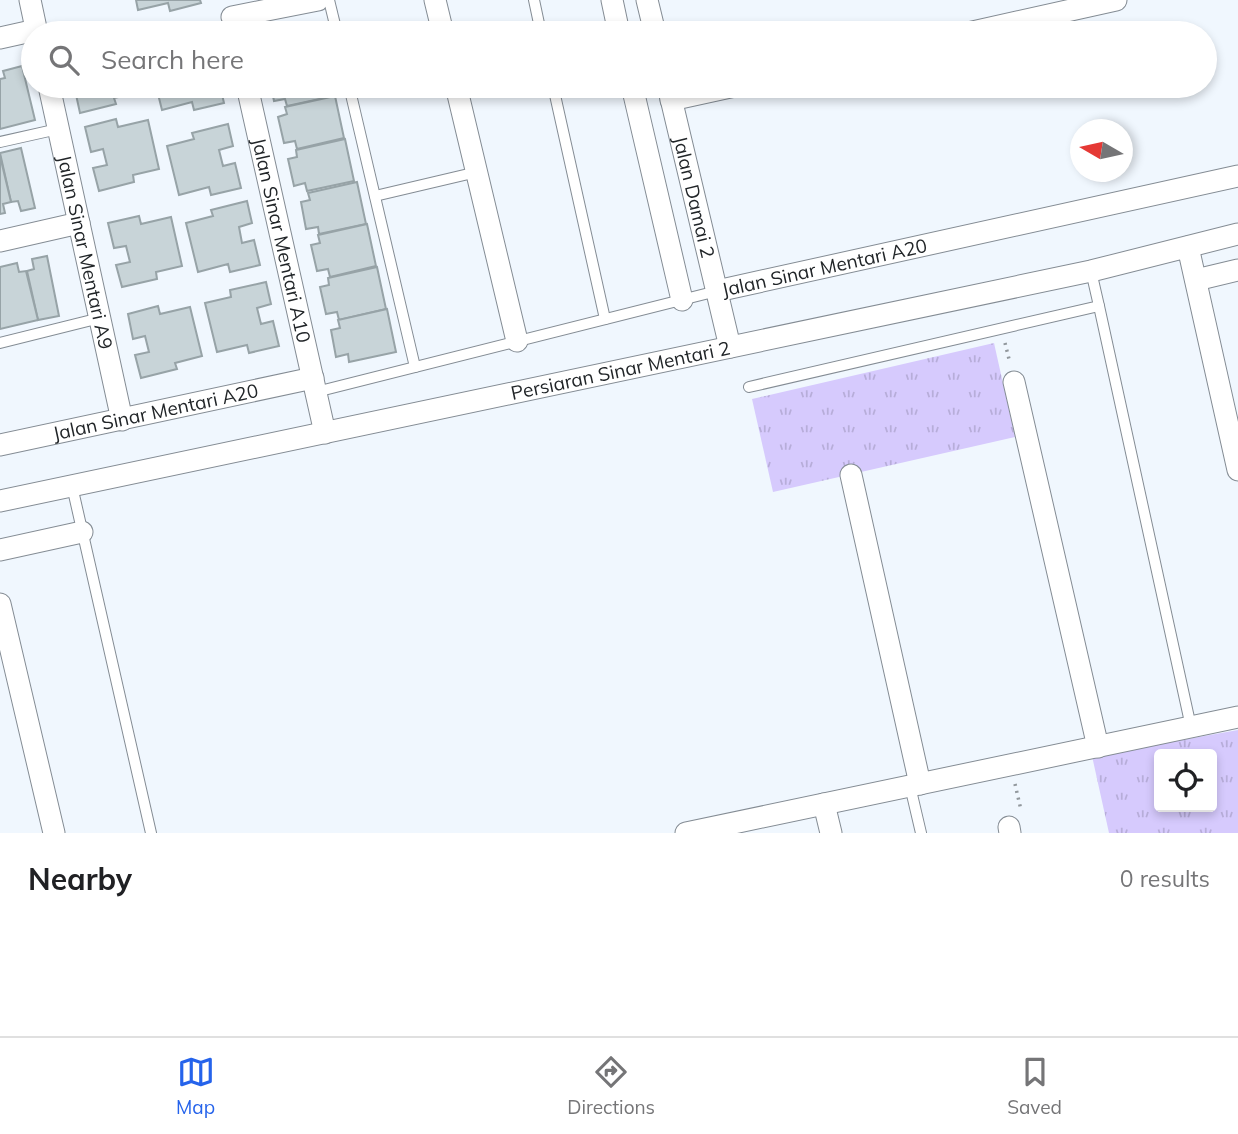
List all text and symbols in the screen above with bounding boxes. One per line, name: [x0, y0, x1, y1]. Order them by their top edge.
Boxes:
search box: [21, 21, 1217, 98]
icon: search: [45, 41, 83, 79]
text: Search here: [101, 43, 244, 76]
north arrow: [1070, 119, 1133, 182]
street label: Jalan Damai 2: [668, 134, 720, 260]
street label: Jalan Sinar Mentari A10: [247, 135, 316, 345]
street label: Jalan Sinar Mentari A9: [52, 153, 118, 351]
street label: Jalan Sinar Mentari A20: [720, 233, 929, 302]
street label: Persiaran Sinar Mentari 2: [509, 335, 732, 405]
street label: Jalan Sinar Mentari A20: [51, 378, 260, 445]
map controls: [1154, 749, 1217, 812]
button: locate: [1154, 749, 1217, 812]
text: Nearby: [28, 860, 132, 898]
text: 0 results: [1120, 864, 1210, 893]
tab: Map: [176, 1053, 215, 1119]
tab: Directions: [567, 1053, 655, 1119]
tab: Saved: [1007, 1053, 1062, 1119]

